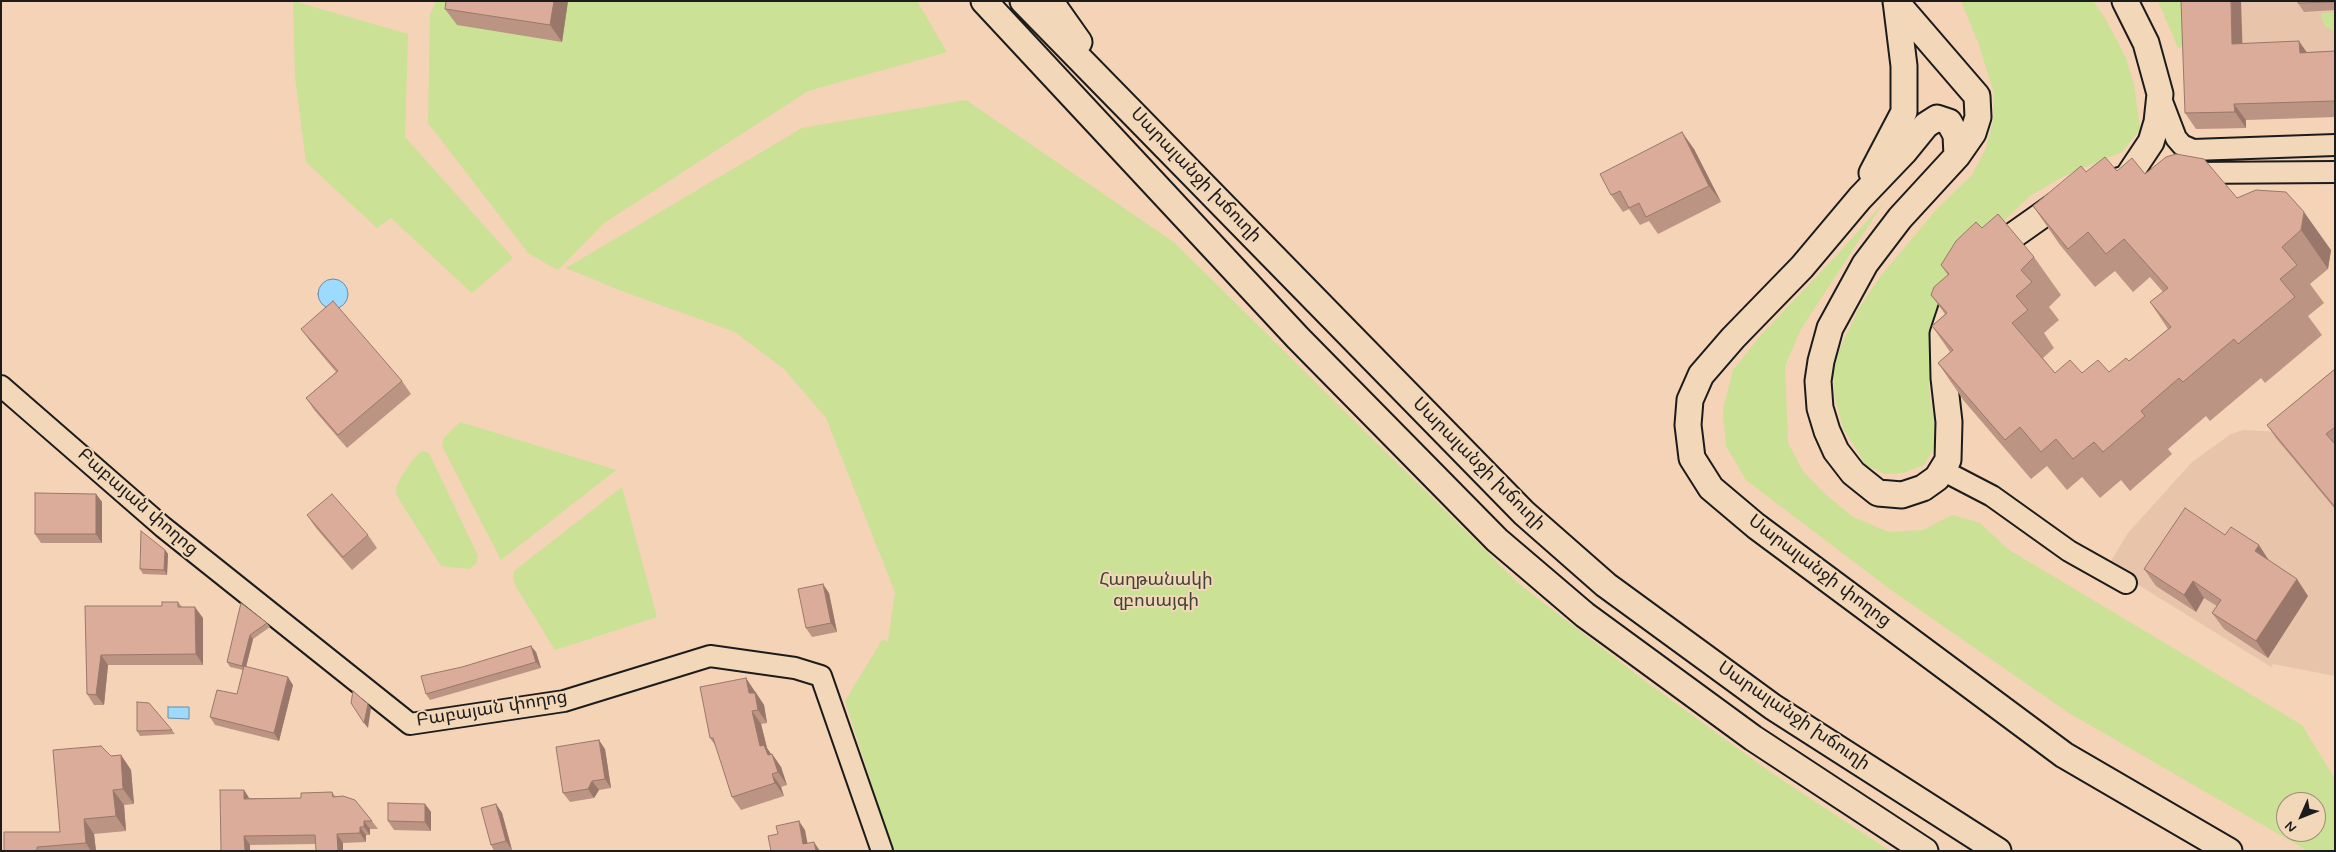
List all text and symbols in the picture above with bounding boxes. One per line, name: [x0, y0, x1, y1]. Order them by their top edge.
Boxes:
street label: Սարալանջի խճուղի: [1125, 104, 1265, 248]
street label: Սարալանջի խճուղի: [1407, 394, 1549, 536]
street label: Բաբայան փողոց: [72, 445, 202, 561]
street label: Սարալանջի փողոց: [1743, 511, 1895, 633]
park label: Հաղթանակի զբոսայգի: [1099, 570, 1213, 612]
street label: Սարալանջի խճուղի: [1713, 658, 1873, 776]
street label: Բաբայան փողոց: [415, 687, 569, 733]
north arrow: [2276, 792, 2326, 842]
text: N: [2281, 817, 2301, 836]

